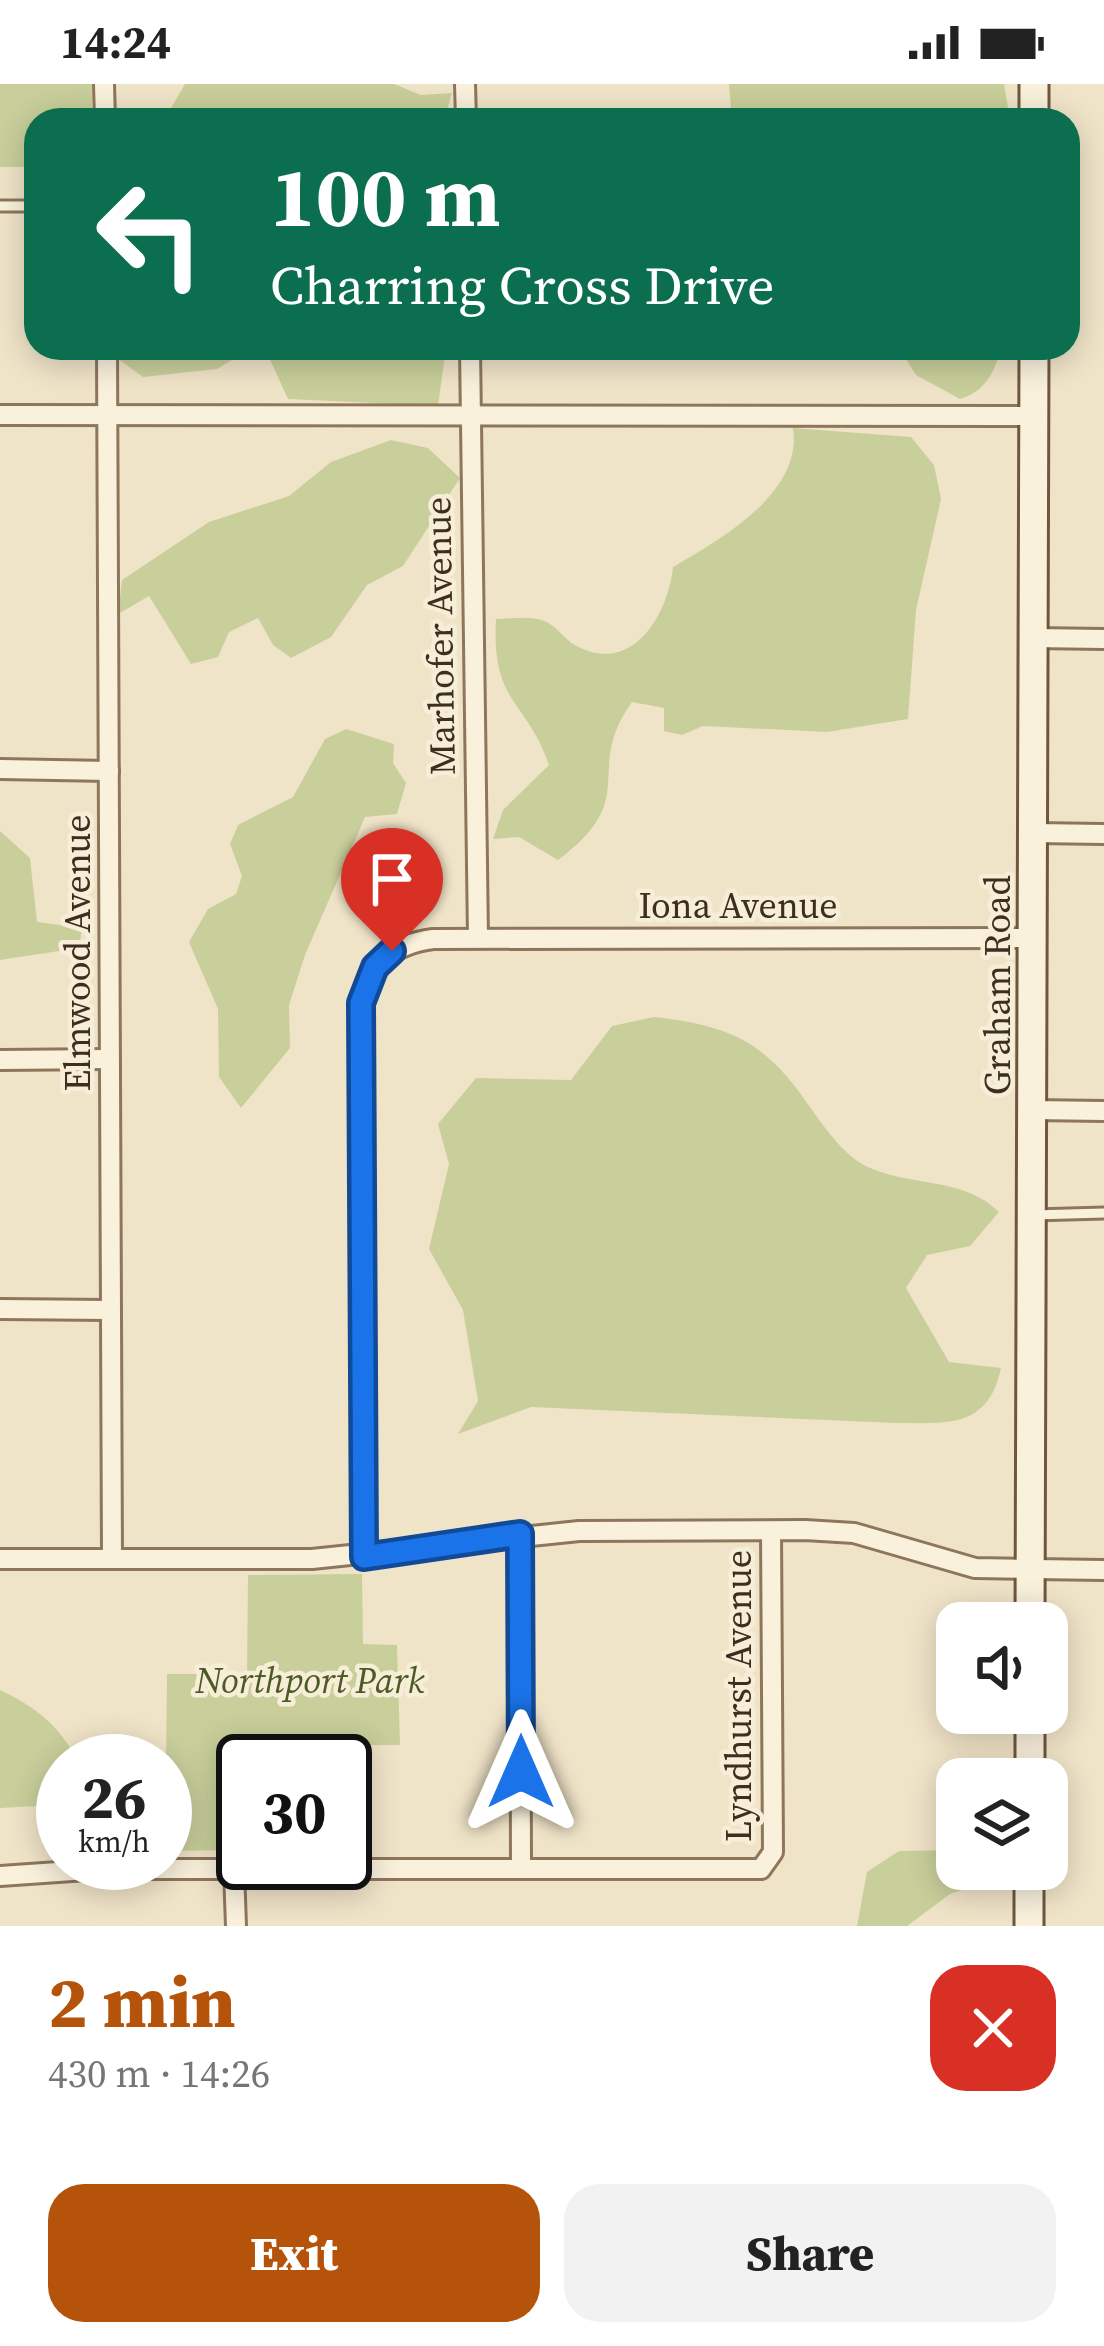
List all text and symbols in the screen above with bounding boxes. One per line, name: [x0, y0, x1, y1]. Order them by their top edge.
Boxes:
text: 14:24: [60, 11, 171, 73]
text: 100 m: [270, 139, 501, 254]
icon: left: [72, 156, 228, 312]
text: Charring Cross Drive: [270, 248, 774, 322]
street label: Marhofer Avenue: [413, 496, 467, 776]
street label: Elmwood Avenue: [53, 814, 102, 1092]
pin: [341, 828, 443, 951]
icon: arrive: [359, 846, 425, 912]
street label: Graham Road: [973, 875, 1022, 1095]
street label: Iona Avenue: [638, 881, 838, 930]
street label: Lyndhurst Avenue: [714, 1550, 763, 1842]
map controls: [936, 1602, 1068, 1890]
button: sound: [936, 1602, 1068, 1734]
park label: Northport Park: [195, 1656, 425, 1705]
position arrow: [458, 1709, 584, 1835]
speed limit sign: 30: [216, 1734, 372, 1890]
text: 26: [81, 1756, 147, 1838]
button: layers: [936, 1758, 1068, 1890]
text: km/h: [78, 1821, 150, 1862]
text: 2 min: [48, 1952, 236, 2051]
button: close: [930, 1965, 1056, 2091]
text: 430 m · 14:26: [48, 2047, 270, 2100]
button: Exit: [48, 2184, 540, 2322]
button: Share: [564, 2184, 1056, 2322]

